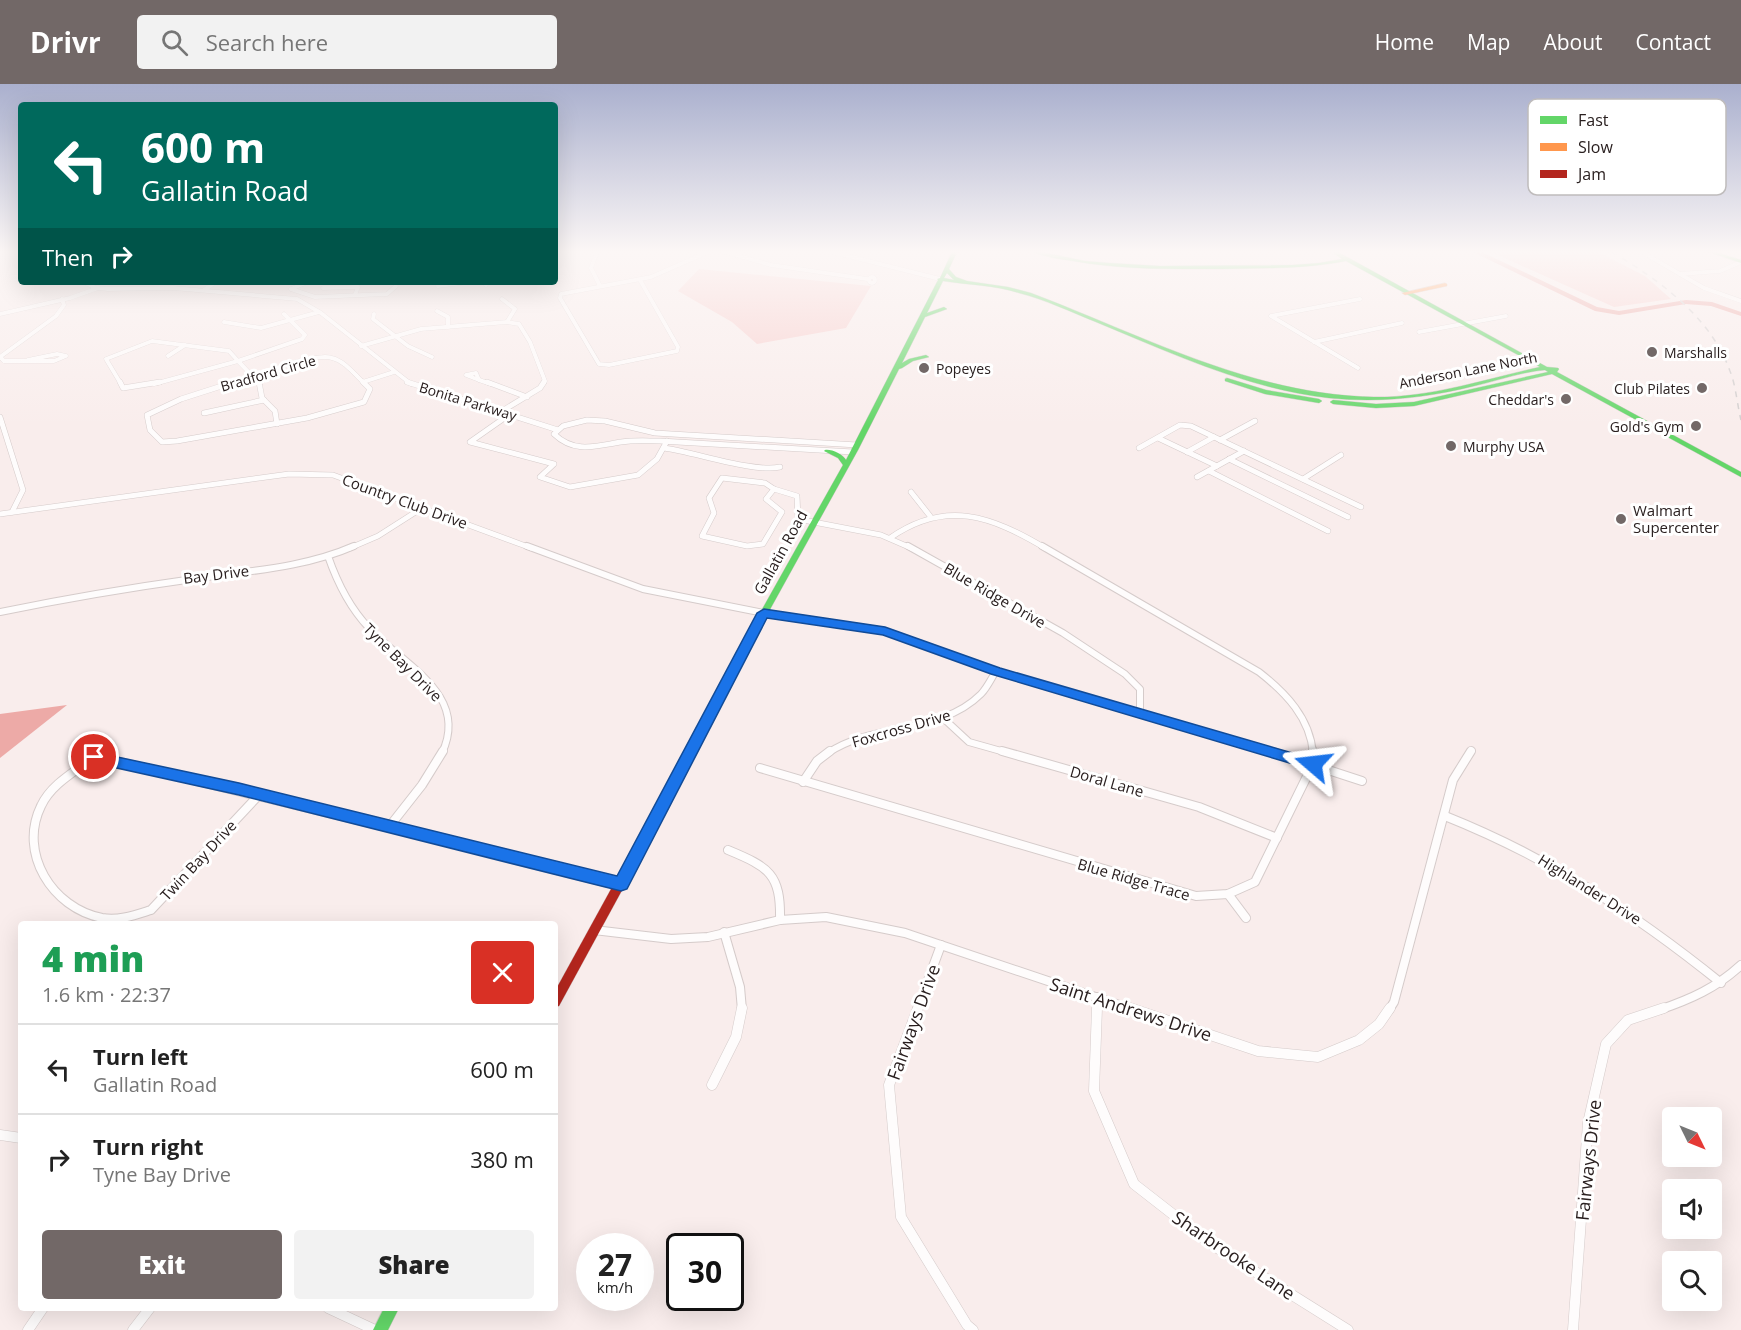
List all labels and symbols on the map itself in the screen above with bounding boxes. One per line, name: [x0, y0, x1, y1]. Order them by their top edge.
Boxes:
legend: [1528, 99, 1726, 195]
text: Fast: [1578, 109, 1609, 131]
text: Slow: [1578, 136, 1613, 158]
text: Jam: [1576, 163, 1606, 185]
place label: Marshalls: [1664, 343, 1727, 362]
marker: Marshalls: [1645, 345, 1659, 359]
street label: Anderson Lane North: [1397, 347, 1539, 393]
street label: Bradford Circle: [218, 350, 318, 396]
place label: Popeyes: [936, 359, 991, 378]
marker: Popeyes: [917, 361, 931, 375]
street label: Bonita Parkway: [417, 377, 520, 425]
place label: Club Pilates: [1614, 379, 1690, 398]
marker: Club Pilates: [1695, 381, 1709, 395]
place label: Cheddar's: [1488, 390, 1554, 409]
marker: Cheddar's: [1559, 392, 1573, 406]
place label: Gold's Gym: [1610, 417, 1684, 436]
marker: Gold's Gym: [1689, 419, 1703, 433]
place label: Murphy USA: [1463, 437, 1545, 456]
marker: Murphy USA: [1444, 439, 1458, 453]
street label: Country Club Drive: [340, 469, 470, 533]
place label: Walmart Supercenter: [1633, 500, 1719, 537]
street label: Gallatin Road: [749, 506, 811, 598]
marker: Walmart Supercenter: [1614, 512, 1628, 526]
street label: Blue Ridge Drive: [940, 558, 1050, 632]
street label: Bay Drive: [182, 560, 250, 588]
street label: Tyne Bay Drive: [359, 618, 447, 706]
street label: Foxcross Drive: [849, 704, 953, 752]
pin: [68, 731, 119, 782]
position arrow: [1281, 732, 1345, 796]
street label: Doral Lane: [1068, 761, 1146, 801]
street label: Twin Bay Drive: [156, 816, 240, 904]
street label: Highlander Drive: [1535, 849, 1645, 929]
street label: Blue Ridge Trace: [1075, 853, 1193, 905]
street label: Fairways Drive: [881, 961, 945, 1083]
street label: Saint Andrews Drive: [1047, 972, 1215, 1046]
street label: Fairways Drive: [1570, 1098, 1606, 1222]
north arrow: [1662, 1107, 1722, 1167]
street label: Sharbrooke Lane: [1168, 1205, 1300, 1305]
speed limit sign: 30: [666, 1233, 744, 1311]

